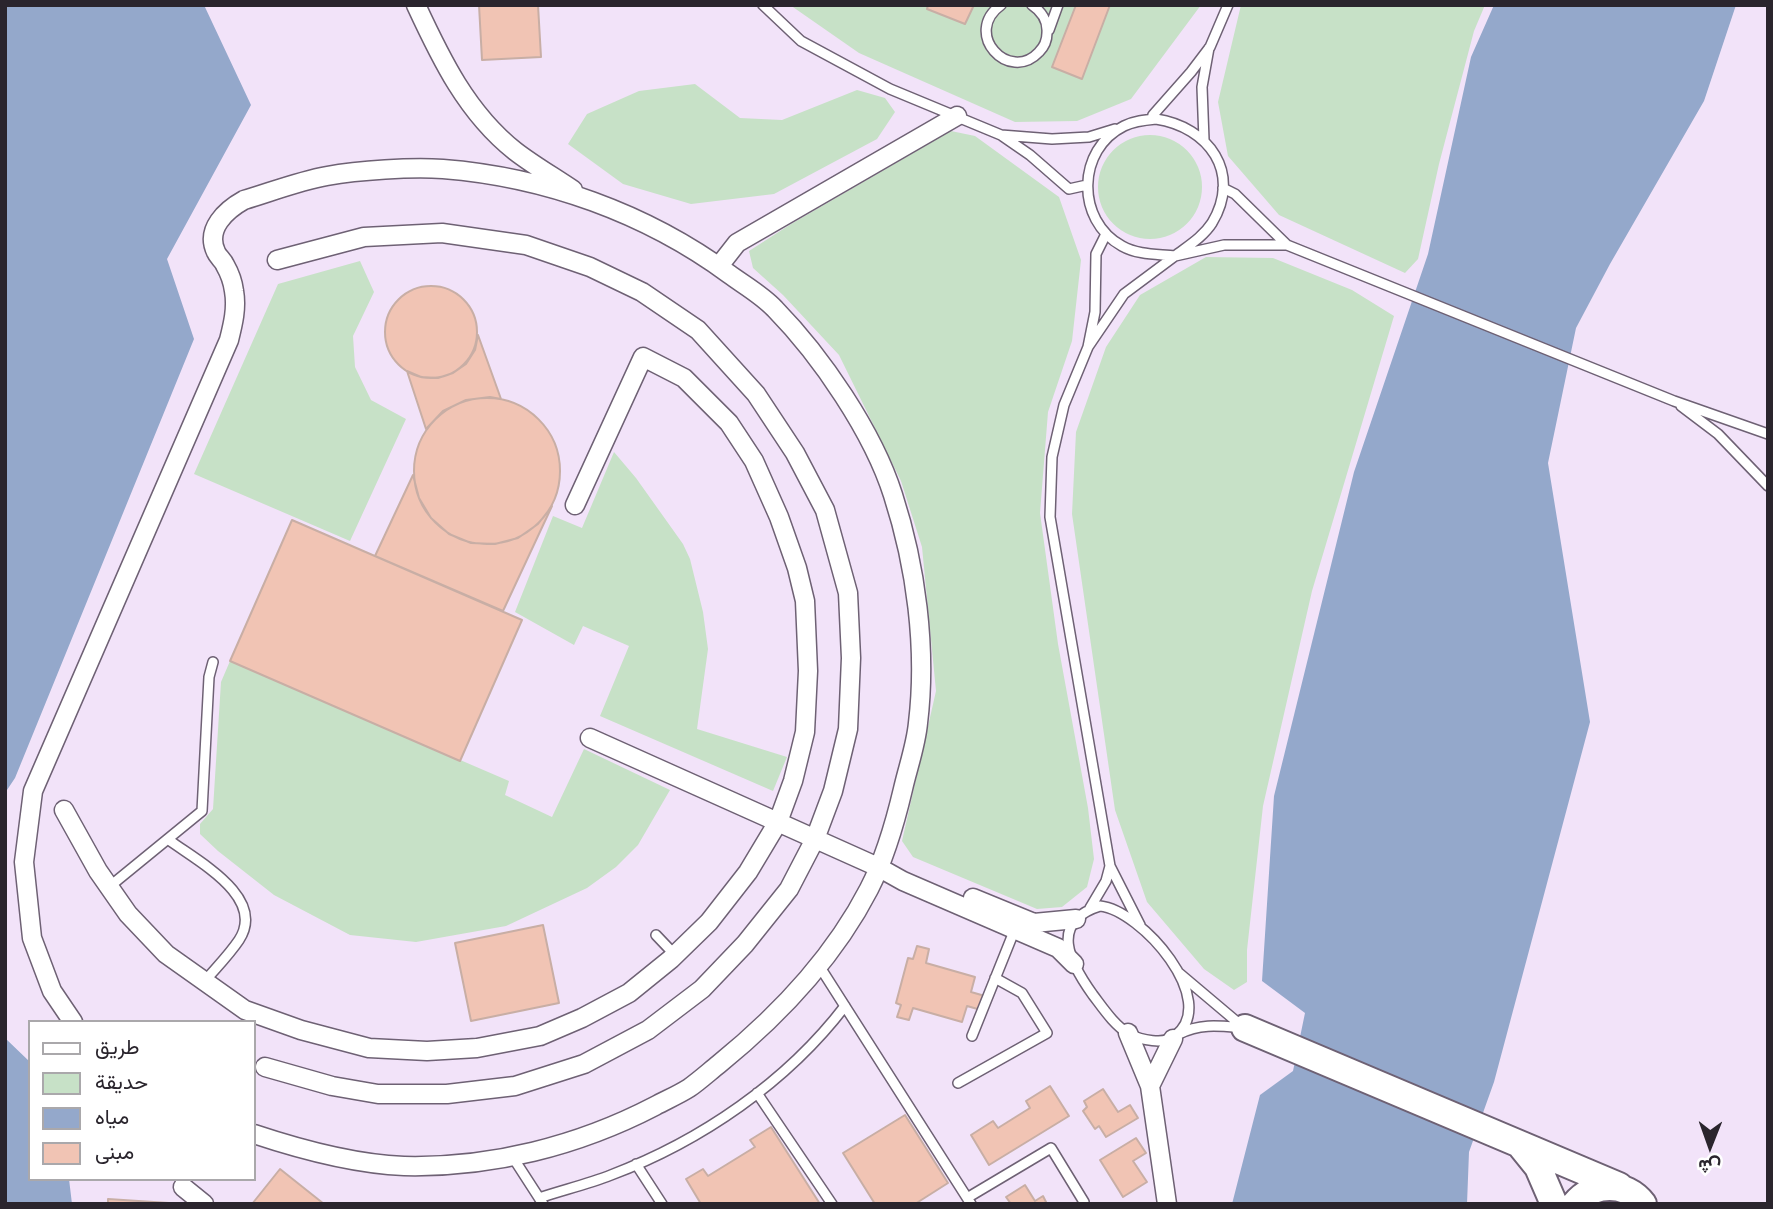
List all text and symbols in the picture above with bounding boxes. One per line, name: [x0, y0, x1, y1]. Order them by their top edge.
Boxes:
legend: [28, 1020, 256, 1181]
text: طريق: [95, 1032, 140, 1060]
text: حديقة: [95, 1067, 148, 1095]
text: مياه: [95, 1102, 129, 1130]
north arrow: [1675, 1111, 1745, 1181]
text: مبنى: [95, 1137, 134, 1165]
text: ش: [1698, 1154, 1721, 1180]

